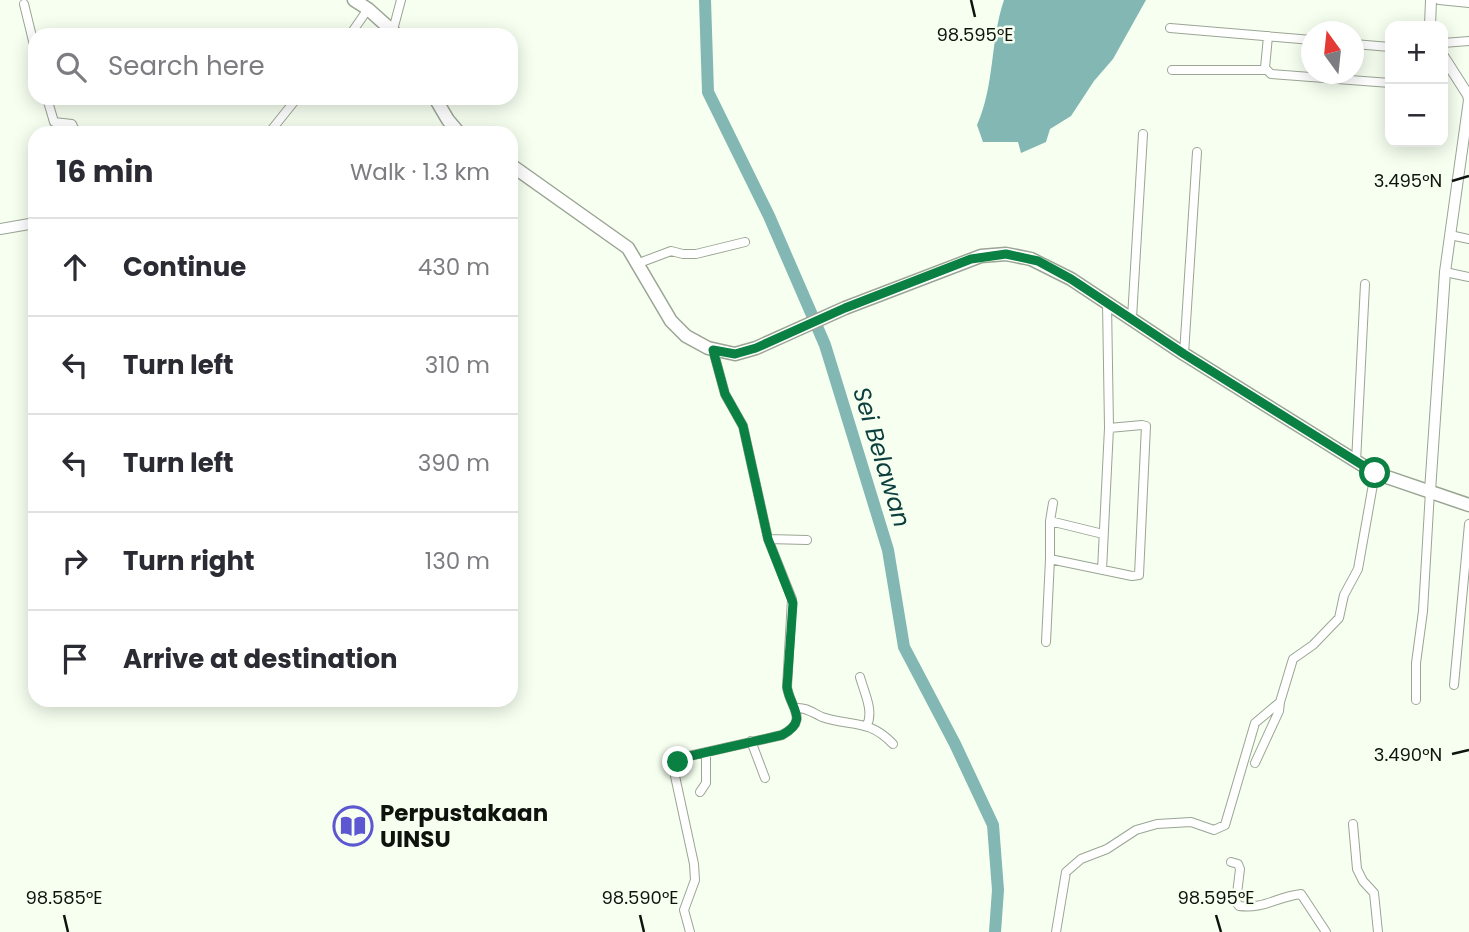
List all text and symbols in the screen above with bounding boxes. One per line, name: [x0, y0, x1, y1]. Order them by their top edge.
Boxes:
north arrow: [1301, 21, 1364, 84]
map controls: [1385, 21, 1448, 147]
button: +: [1385, 21, 1448, 84]
text: 98.595°E: [936, 22, 1014, 47]
search box: [28, 28, 518, 105]
icon: search: [52, 48, 90, 86]
text: Search here: [108, 48, 265, 84]
button: −: [1385, 84, 1448, 147]
text: 16 min: [56, 150, 154, 193]
text: Walk · 1.3 km: [350, 156, 490, 188]
text: 3.495°N: [1374, 168, 1442, 193]
icon: ahead: [56, 248, 94, 286]
text: Continue: [123, 249, 246, 285]
text: 430 m: [418, 251, 490, 283]
icon: left: [56, 346, 94, 384]
text: Turn left: [123, 347, 234, 383]
text: 310 m: [425, 349, 490, 381]
water label: Sei Belawan: [845, 383, 919, 531]
icon: left: [56, 444, 94, 482]
text: Turn left: [123, 445, 234, 481]
text: 390 m: [418, 447, 490, 479]
route start: [1359, 457, 1390, 488]
icon: right: [56, 542, 94, 580]
text: Turn right: [123, 543, 255, 579]
text: 130 m: [425, 545, 490, 577]
icon: arrive: [56, 640, 94, 678]
text: Arrive at destination: [123, 641, 398, 677]
text: 3.490°N: [1374, 742, 1442, 767]
route end: [662, 746, 693, 777]
place label: Perpustakaan UINSU: [380, 797, 548, 855]
library icon: Perpustakaan UINSU: [332, 805, 374, 847]
text: 98.585°E: [25, 885, 103, 910]
text: 98.590°E: [601, 885, 679, 910]
text: 98.595°E: [1177, 885, 1255, 910]

